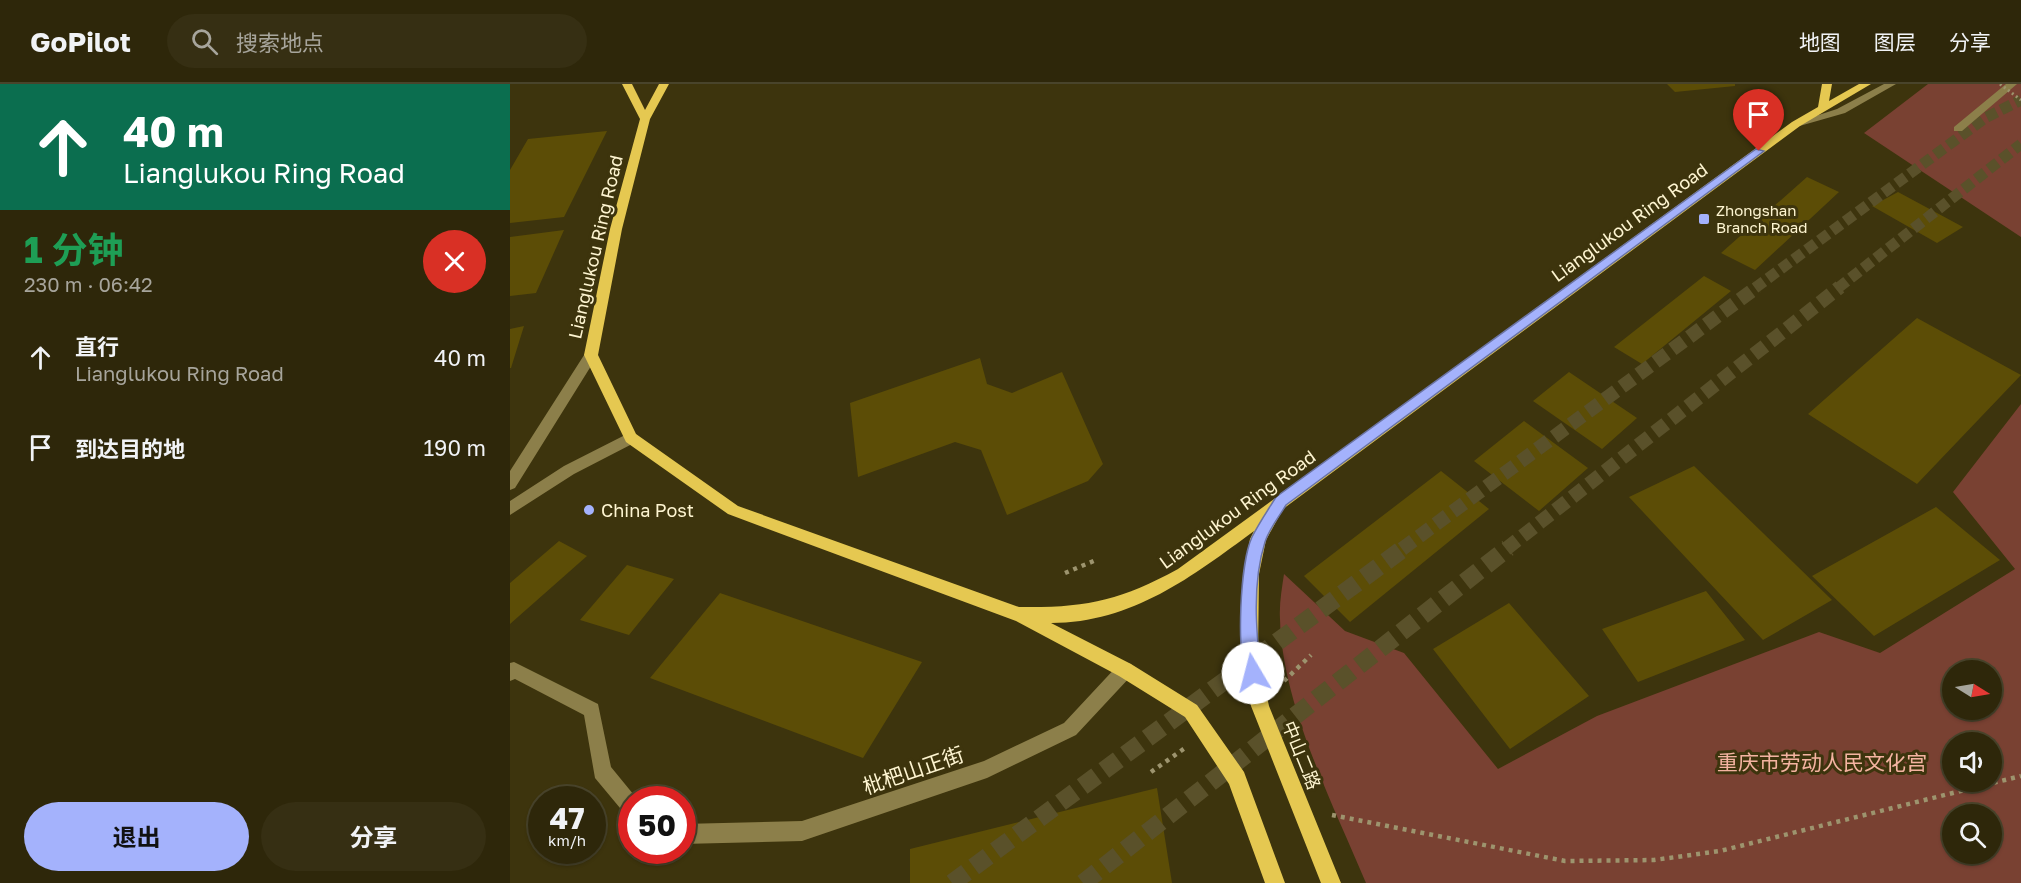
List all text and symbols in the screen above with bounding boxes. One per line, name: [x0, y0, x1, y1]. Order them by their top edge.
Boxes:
search box: [167, 14, 587, 68]
text: GoPilot: [30, 25, 131, 58]
icon: search: [188, 25, 221, 58]
text: 搜索地点: [236, 29, 324, 56]
text: 地图: [1799, 29, 1841, 55]
text: 图层: [1874, 29, 1916, 55]
text: 分享: [1949, 29, 1991, 55]
pin: [1733, 89, 1784, 151]
icon: arrive: [1742, 98, 1775, 131]
text: 40 m: [123, 106, 224, 156]
icon: ahead: [24, 108, 102, 186]
street label: Lianglukou Ring Road: [563, 153, 627, 341]
text: Lianglukou Ring Road: [123, 157, 405, 189]
street label: Lianglukou Ring Road: [1547, 158, 1711, 286]
place label: Zhongshan Branch Road: [1716, 201, 1807, 236]
marker: Zhongshan Branch Road: [1697, 212, 1711, 226]
text: 1 分钟: [24, 228, 124, 271]
button: close: [423, 230, 486, 293]
text: 230 m · 06:42: [24, 272, 153, 296]
text: 直行: [75, 333, 119, 360]
icon: ahead: [24, 341, 57, 374]
text: 40 m: [434, 344, 486, 371]
text: Lianglukou Ring Road: [75, 361, 284, 385]
icon: arrive: [24, 431, 57, 464]
text: 190 m: [423, 434, 486, 461]
text: 到达目的地: [75, 435, 185, 462]
street label: Lianglukou Ring Road: [1155, 445, 1319, 573]
place label: China Post: [601, 499, 694, 521]
marker: China Post: [582, 503, 596, 517]
position arrow: [1221, 641, 1285, 705]
north arrow: [1942, 660, 2002, 720]
map controls: [1942, 660, 2002, 864]
street label: 中山二路: [1278, 718, 1326, 792]
button: sound: [1942, 732, 2002, 792]
street label: 枇杷山正街: [859, 741, 967, 799]
park label: 重庆市劳动人民文化宫: [1717, 749, 1927, 775]
speed limit sign: 50: [618, 786, 696, 864]
text: 47: [549, 800, 585, 836]
button: 退出: [24, 802, 249, 871]
button: 分享: [261, 802, 486, 871]
button: search: [1942, 804, 2002, 864]
text: km/h: [548, 831, 586, 849]

